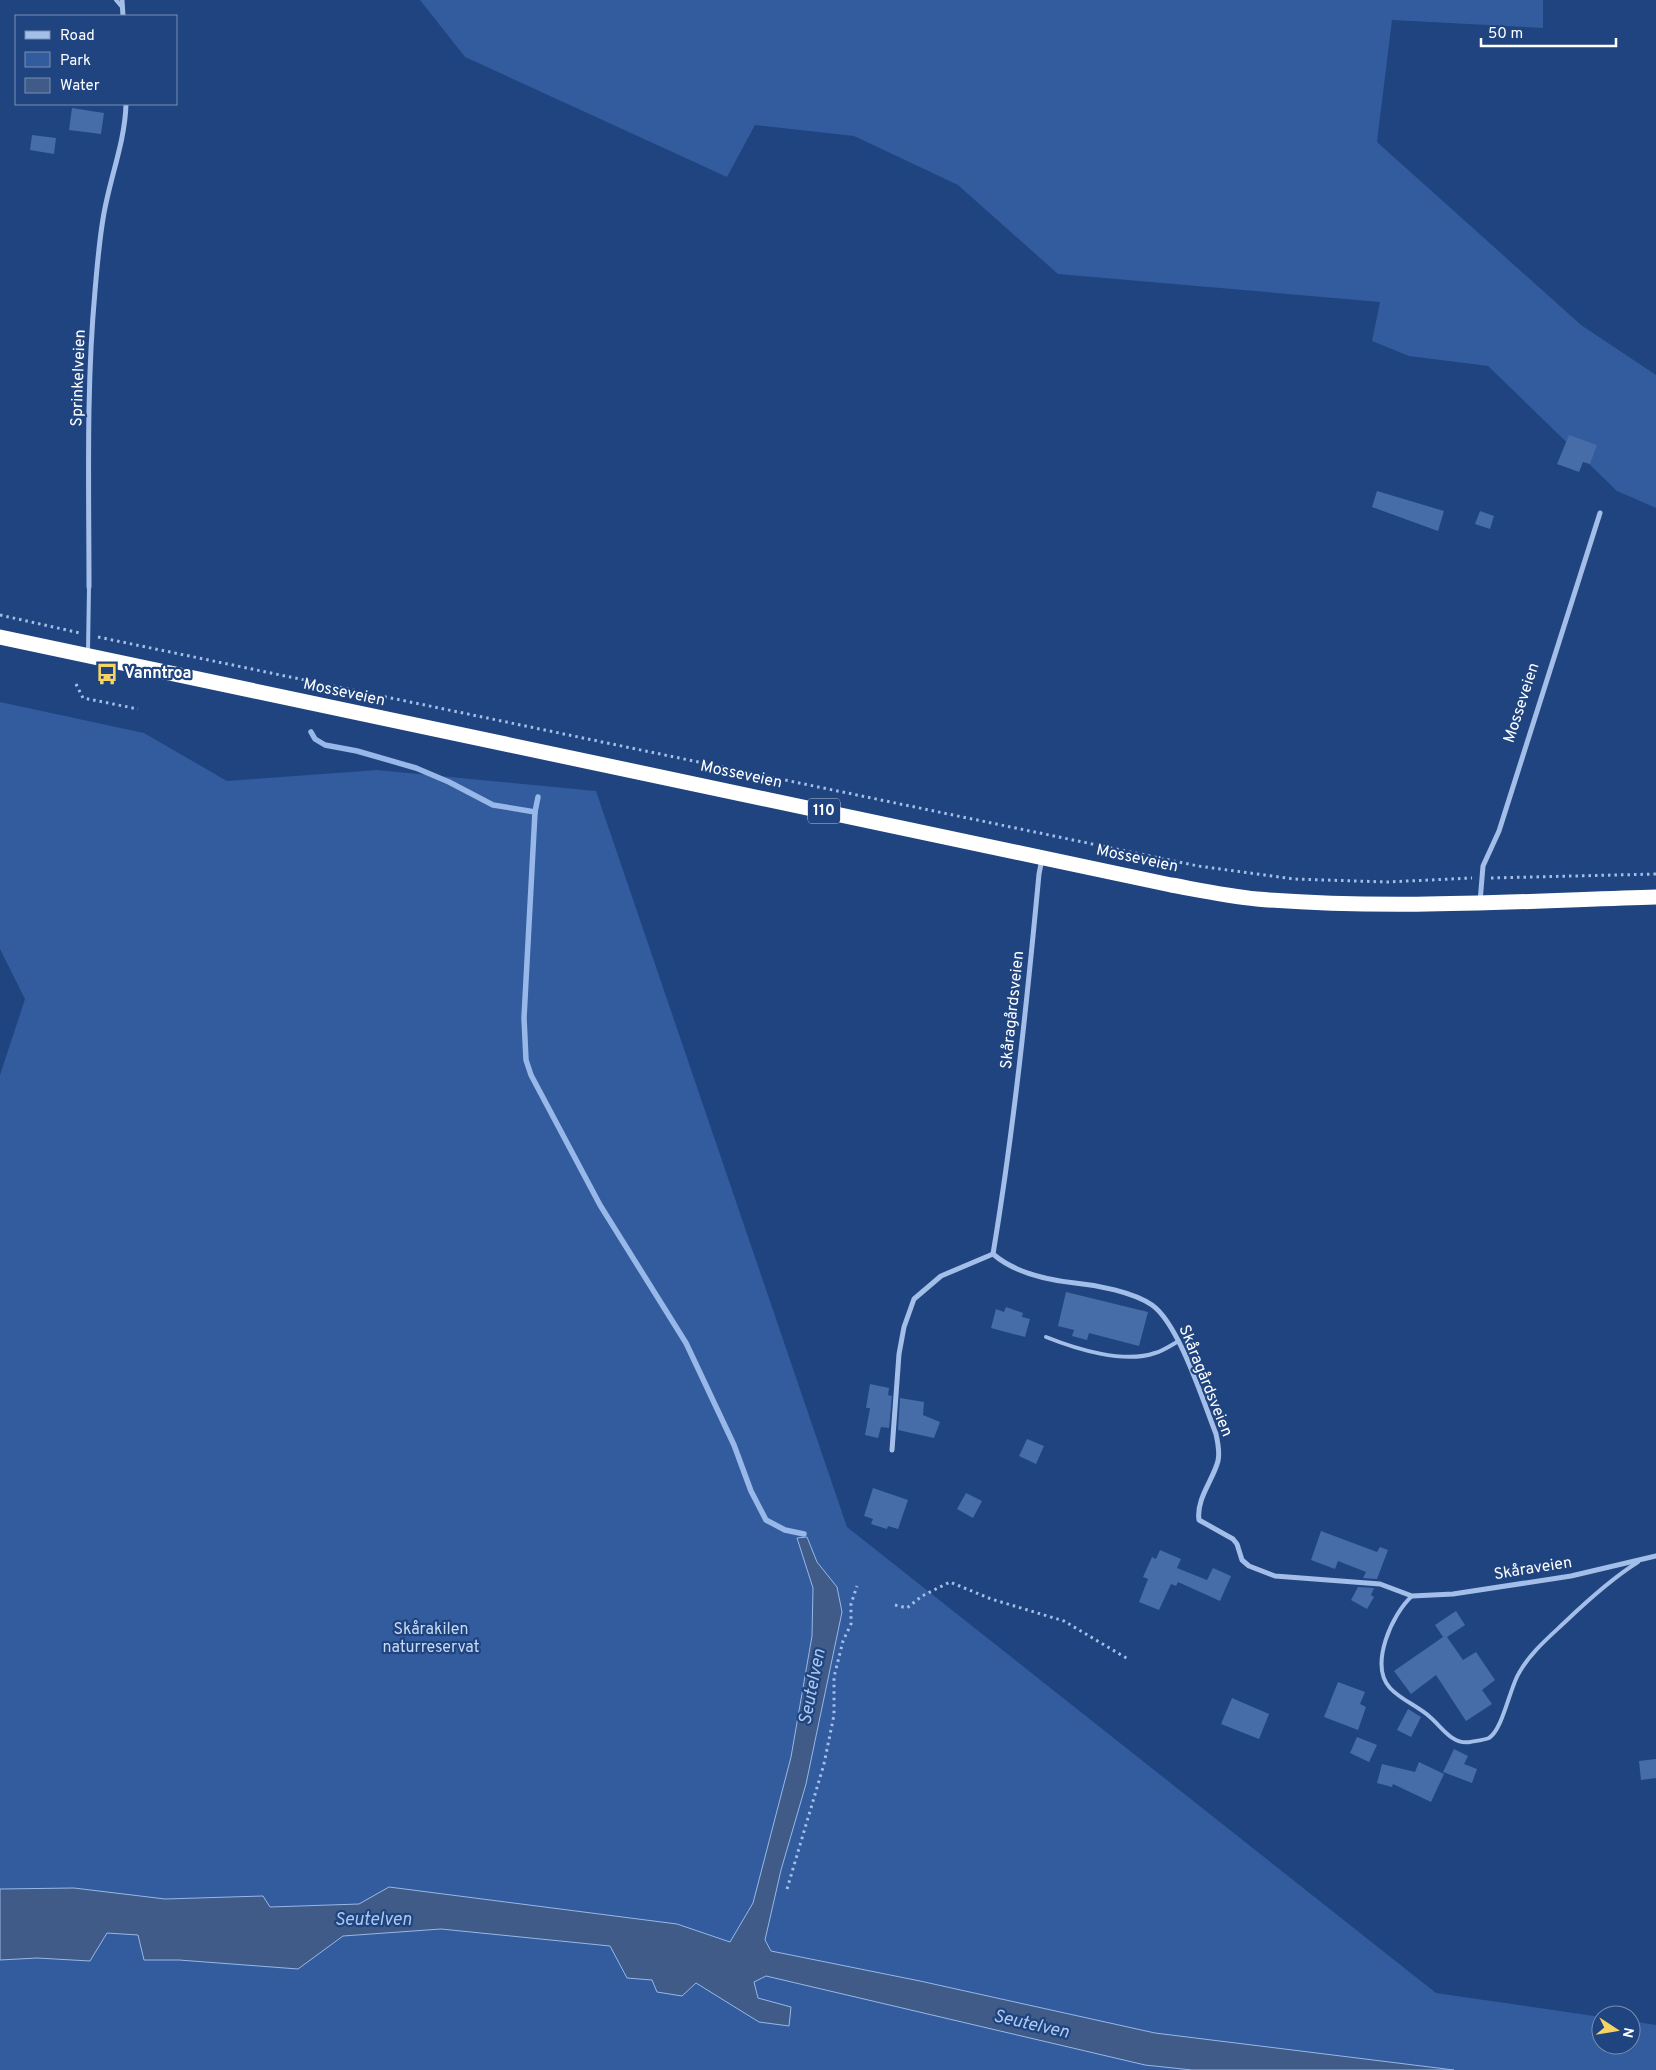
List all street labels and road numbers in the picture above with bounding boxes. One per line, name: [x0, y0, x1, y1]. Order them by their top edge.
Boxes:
street label: Sprinkelveien: [67, 329, 91, 427]
street label: Mosseveien: [1500, 660, 1544, 746]
street label: Mosseveien: [301, 675, 387, 711]
street label: Mosseveien: [698, 757, 784, 793]
road number: 110: [808, 798, 840, 824]
street label: Mosseveien: [1094, 841, 1180, 877]
street label: Skåragårdsveien: [997, 950, 1029, 1070]
street label: Skåragårdsveien: [1173, 1322, 1237, 1440]
street label: Skåraveien: [1492, 1553, 1574, 1585]

